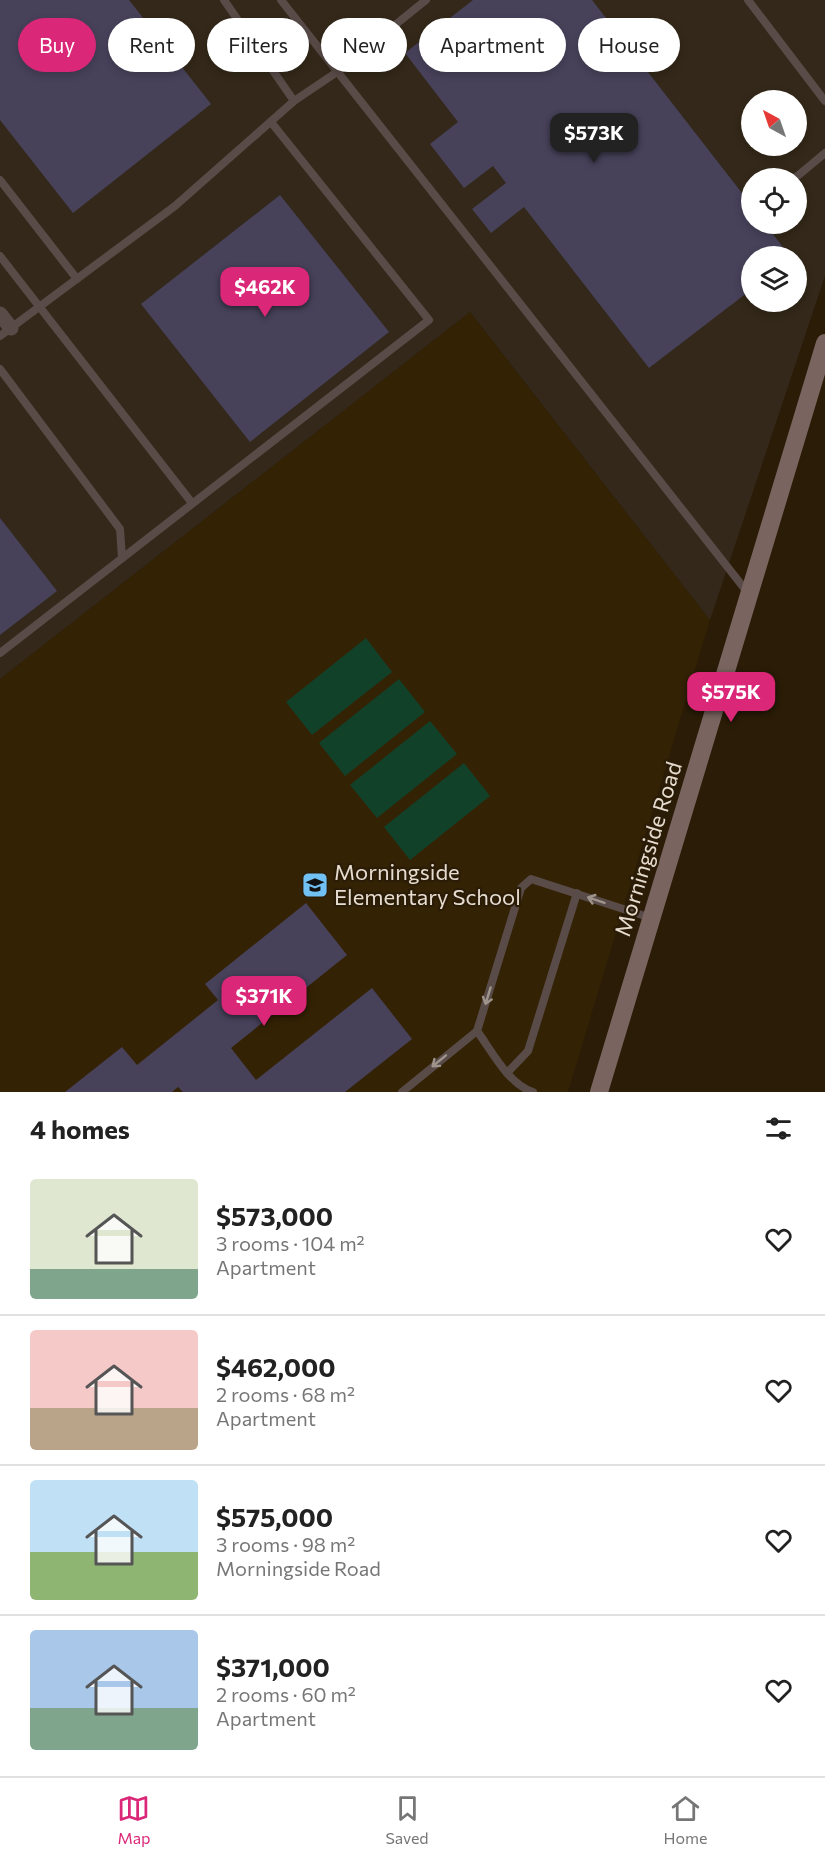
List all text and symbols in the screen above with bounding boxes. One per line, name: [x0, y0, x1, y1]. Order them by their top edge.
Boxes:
chip: Buy: [18, 18, 96, 72]
chip: Rent: [108, 18, 195, 72]
chip: Filters: [207, 18, 309, 72]
chip: New: [321, 18, 407, 72]
chip: Apartment: [419, 18, 566, 72]
chip: House: [578, 18, 680, 72]
north arrow: [741, 90, 807, 156]
map controls: [741, 90, 807, 312]
pin: $573K: [552, 113, 636, 164]
text: $573K: [564, 120, 624, 144]
button: locate: [741, 168, 807, 234]
button: layers: [741, 246, 807, 312]
pin: $462K: [223, 267, 307, 318]
text: $462K: [234, 274, 296, 298]
pin: $575K: [689, 672, 773, 723]
text: $575K: [701, 679, 761, 703]
street label: Morningside Road: [608, 758, 687, 939]
place label: Morningside Elementary School: [334, 858, 521, 910]
school or university icon: Morningside Elementary School: [300, 870, 330, 900]
one-way arrow: [587, 893, 606, 904]
pin: $371K: [222, 976, 306, 1027]
text: $371K: [236, 983, 292, 1007]
one-way arrow: [481, 986, 492, 1005]
one-way arrow: [432, 1055, 448, 1068]
icon: filters: [762, 1112, 795, 1145]
text: 4 homes: [30, 1113, 130, 1144]
text: $573,000: [216, 1200, 333, 1231]
icon: home: [78, 1203, 150, 1275]
icon: heart: [762, 1223, 795, 1256]
text: 3 rooms · 104 m²: [216, 1231, 365, 1255]
text: Apartment: [216, 1255, 316, 1279]
text: $462,000: [216, 1351, 336, 1382]
icon: home: [78, 1354, 150, 1426]
icon: heart: [762, 1374, 795, 1407]
text: 2 rooms · 68 m²: [216, 1382, 355, 1406]
text: Apartment: [216, 1406, 316, 1430]
text: $575,000: [216, 1501, 333, 1532]
icon: home: [78, 1504, 150, 1576]
icon: heart: [762, 1524, 795, 1557]
text: 3 rooms · 98 m²: [216, 1532, 355, 1556]
text: Morningside Road: [216, 1556, 381, 1580]
text: $371,000: [216, 1651, 330, 1682]
icon: home: [78, 1654, 150, 1726]
icon: heart: [762, 1674, 795, 1707]
text: 2 rooms · 60 m²: [216, 1682, 356, 1706]
text: Apartment: [216, 1706, 316, 1730]
tab: Map: [117, 1792, 150, 1847]
tab: Saved: [385, 1792, 429, 1847]
tab: Home: [664, 1792, 708, 1847]

